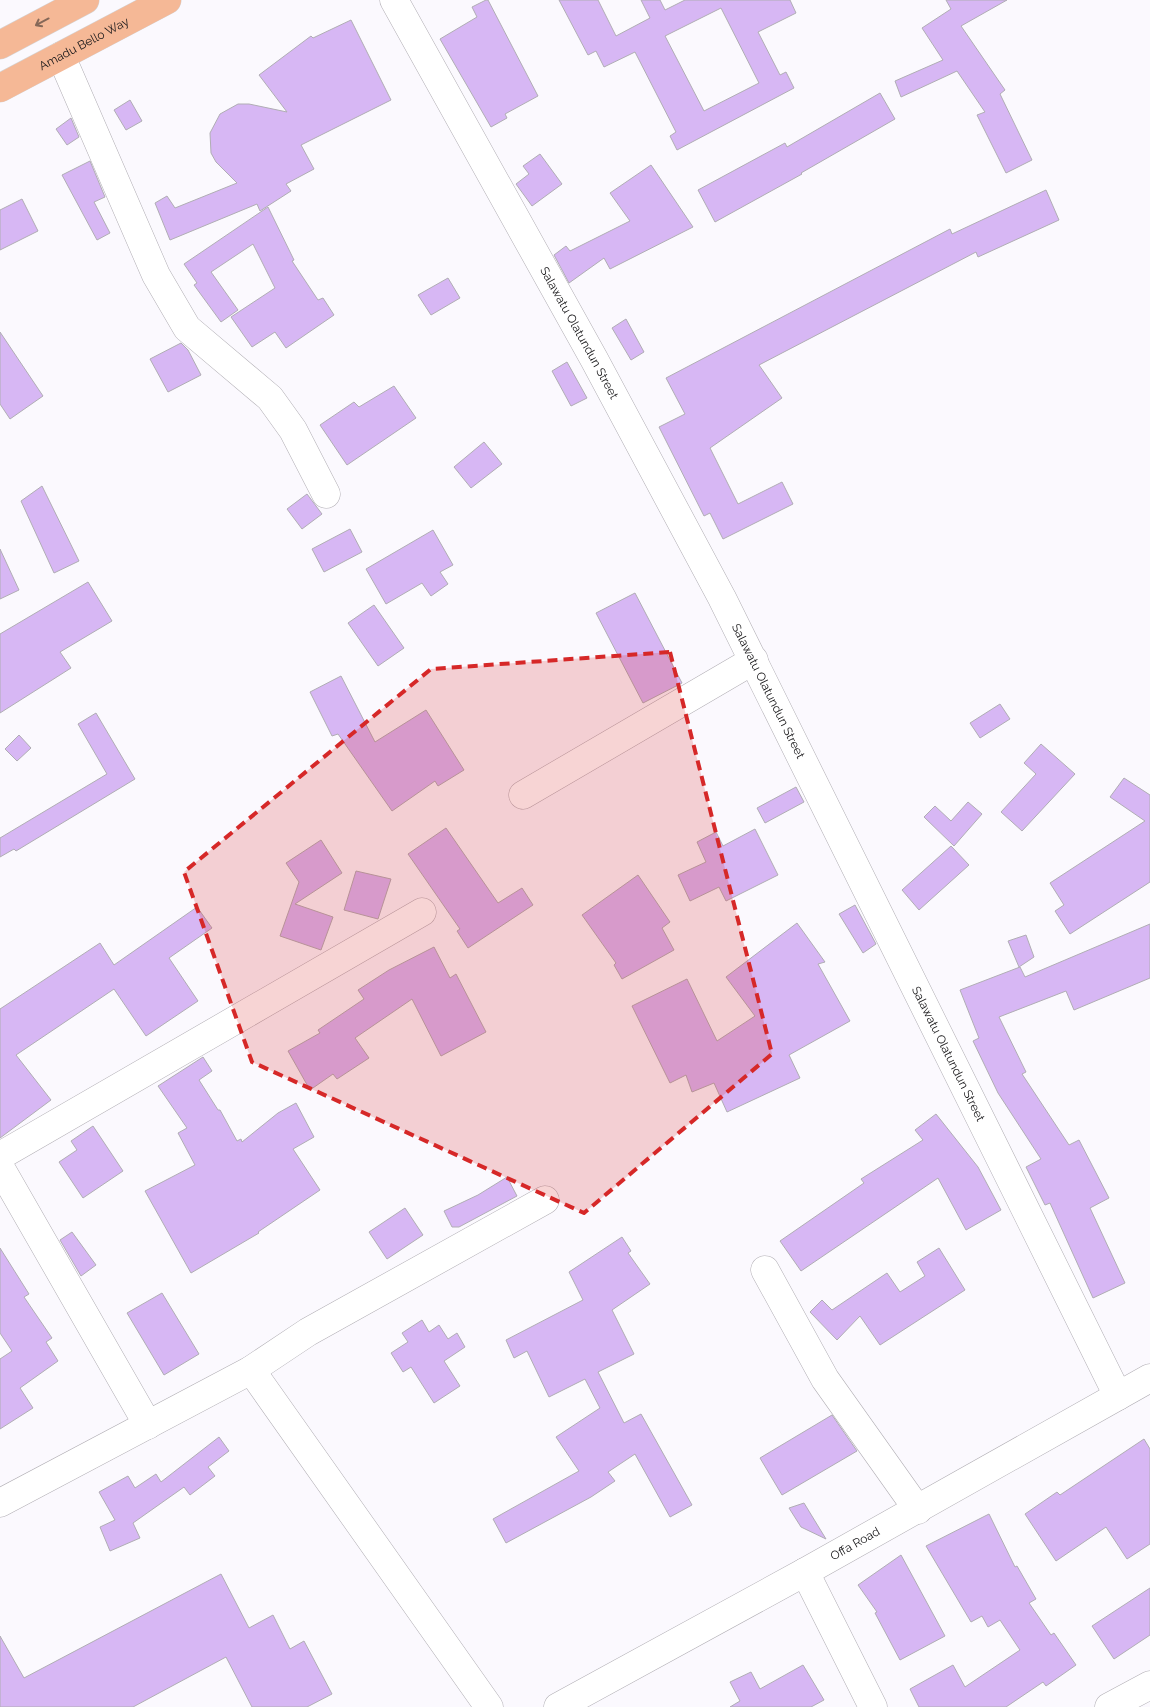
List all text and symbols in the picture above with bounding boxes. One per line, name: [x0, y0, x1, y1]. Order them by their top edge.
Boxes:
street label: Amadu Bello Way: [37, 14, 132, 73]
one-way arrow: [36, 18, 50, 28]
street label: Salawatu Olatundun Street: [537, 264, 621, 401]
street label: Salawatu Olatundun Street: [729, 621, 808, 761]
street label: Salawatu Olatundun Street: [909, 984, 988, 1124]
street label: Offa Road: [828, 1524, 882, 1563]

